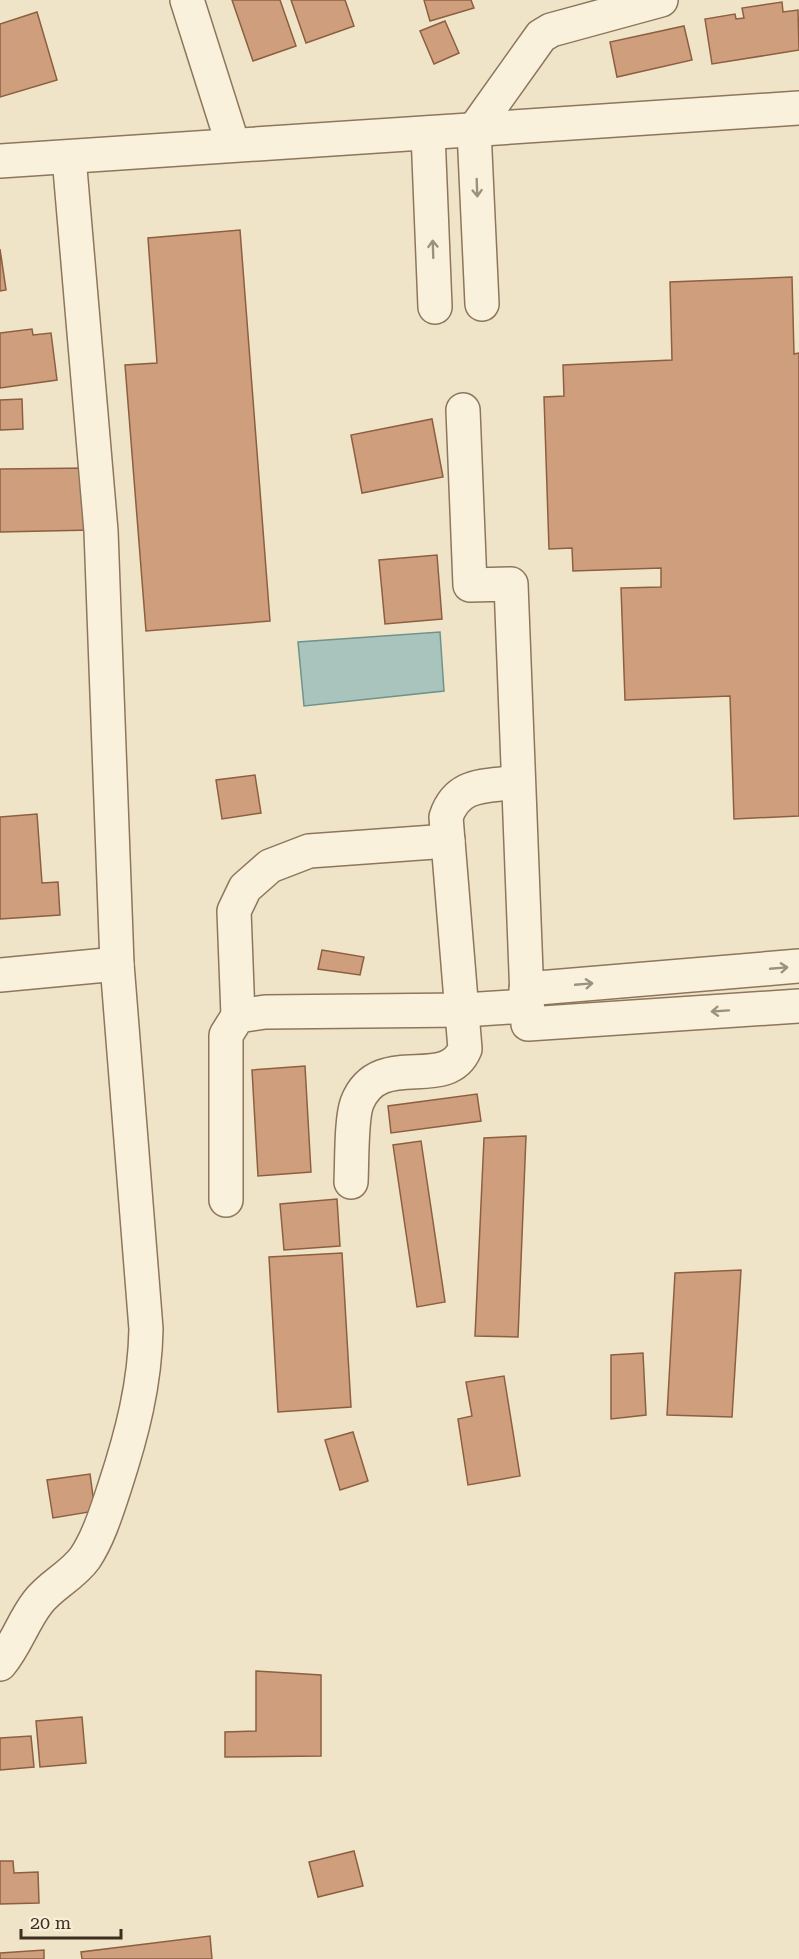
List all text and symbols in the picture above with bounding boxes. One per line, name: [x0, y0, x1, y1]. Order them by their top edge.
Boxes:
one-way arrow: [471, 178, 482, 198]
one-way arrow: [427, 239, 438, 259]
one-way arrow: [768, 962, 788, 973]
one-way arrow: [574, 978, 594, 989]
one-way arrow: [710, 1006, 730, 1017]
scale bar: [21, 1902, 122, 1940]
text: 20 m: [30, 1912, 71, 1933]

